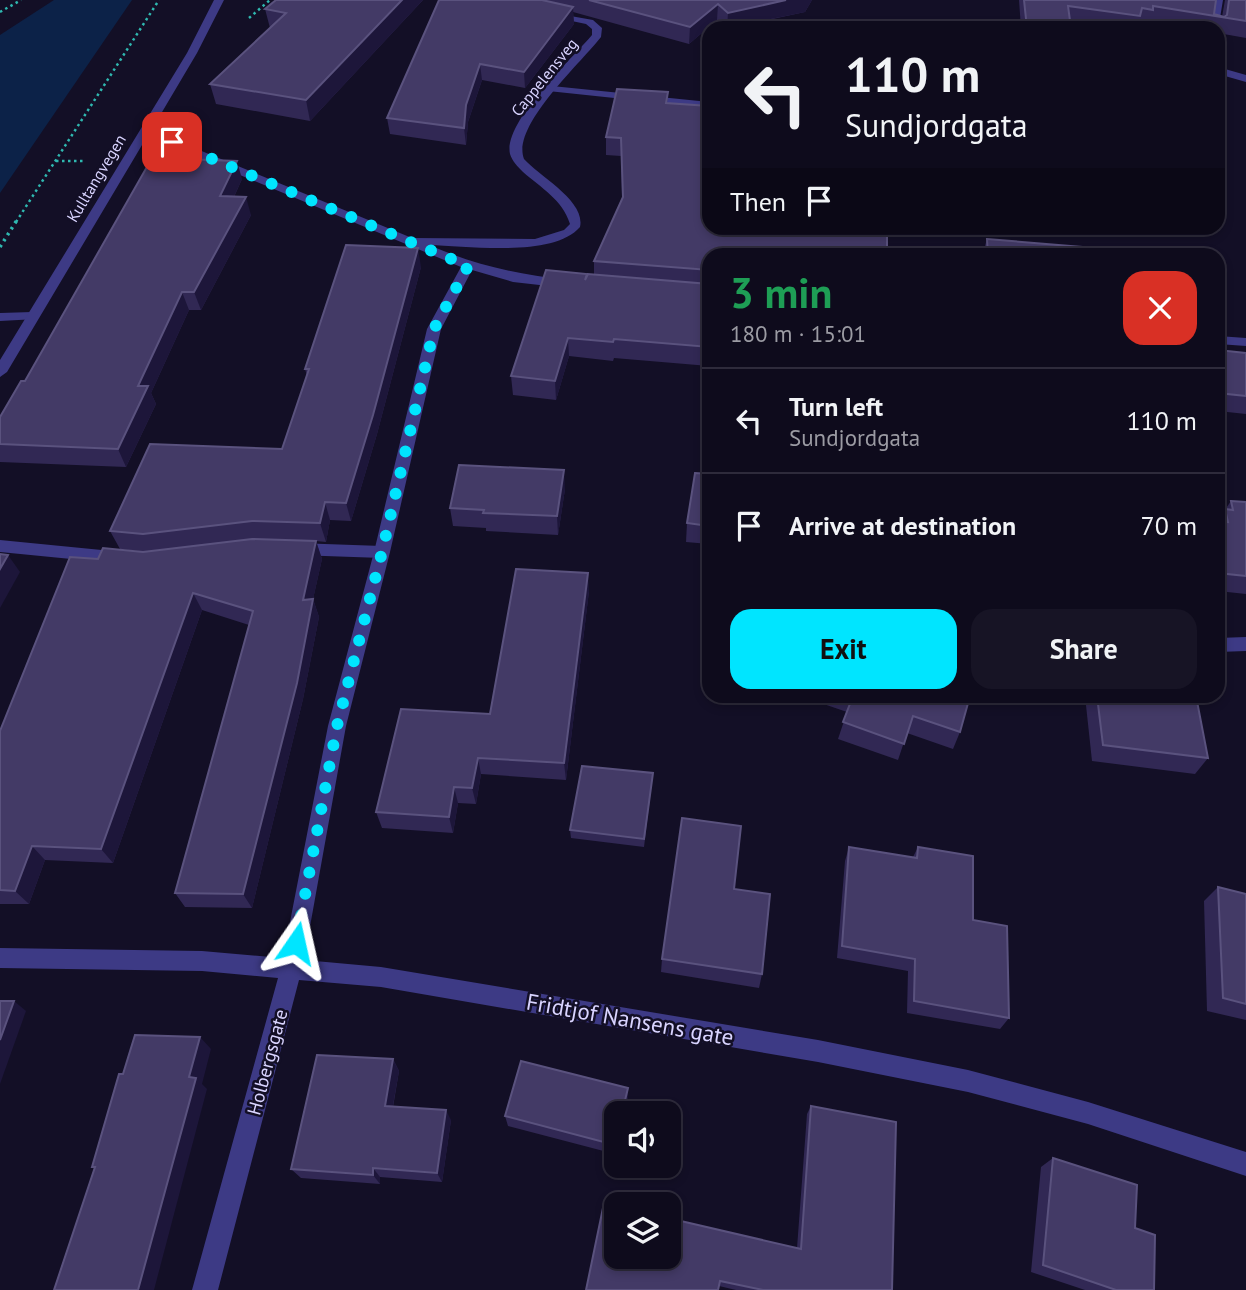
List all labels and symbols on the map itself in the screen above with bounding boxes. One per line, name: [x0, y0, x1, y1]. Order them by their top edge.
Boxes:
street label: Cappelensveg: [506, 34, 582, 120]
pin: [142, 112, 202, 172]
street label: Kulltangvegen: [62, 130, 130, 226]
position arrow: [259, 906, 333, 980]
street label: Fridtjof Nansens gate: [524, 986, 736, 1052]
street label: Holbergsgate: [241, 1006, 293, 1118]

